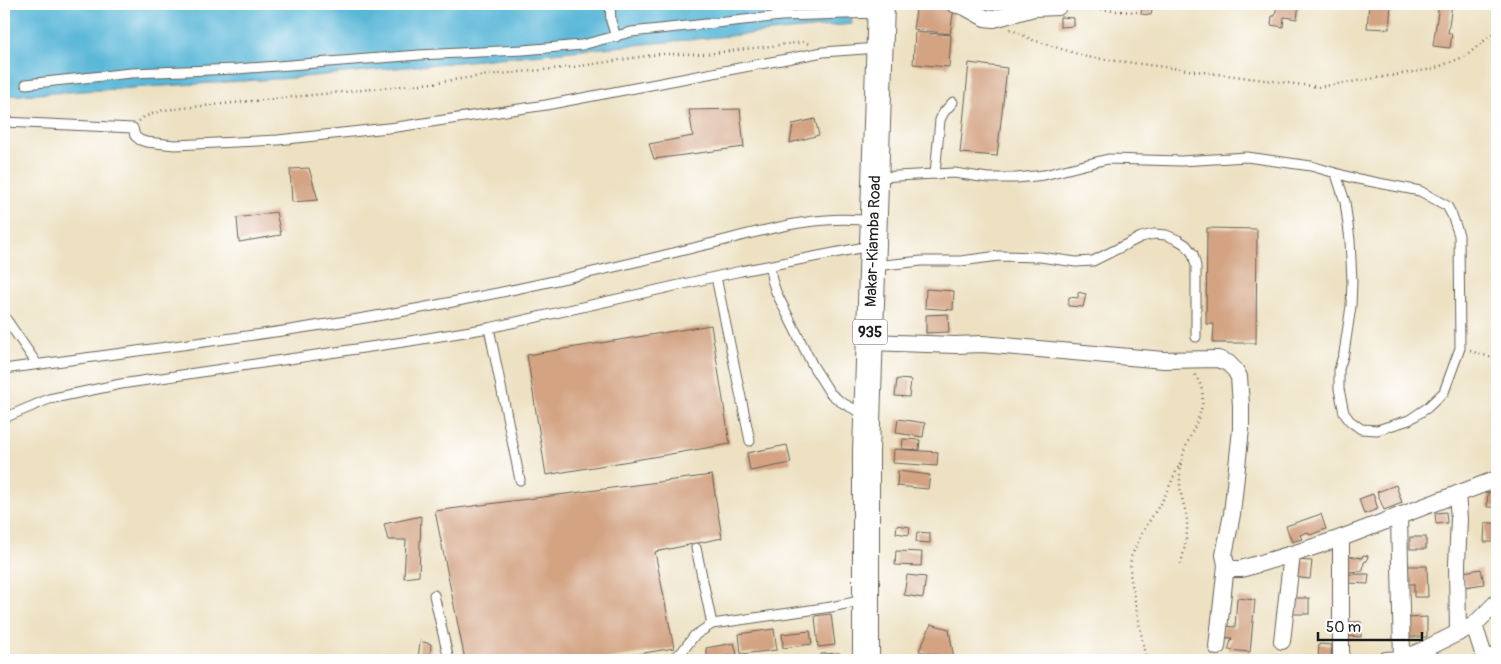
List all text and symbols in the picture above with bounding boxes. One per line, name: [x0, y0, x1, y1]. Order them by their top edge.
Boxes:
street label: Makar-Kiamba Road: [861, 175, 885, 307]
road number: 935: [852, 320, 888, 344]
scale bar: [1318, 609, 1422, 641]
text: 50 m: [1326, 618, 1361, 637]

